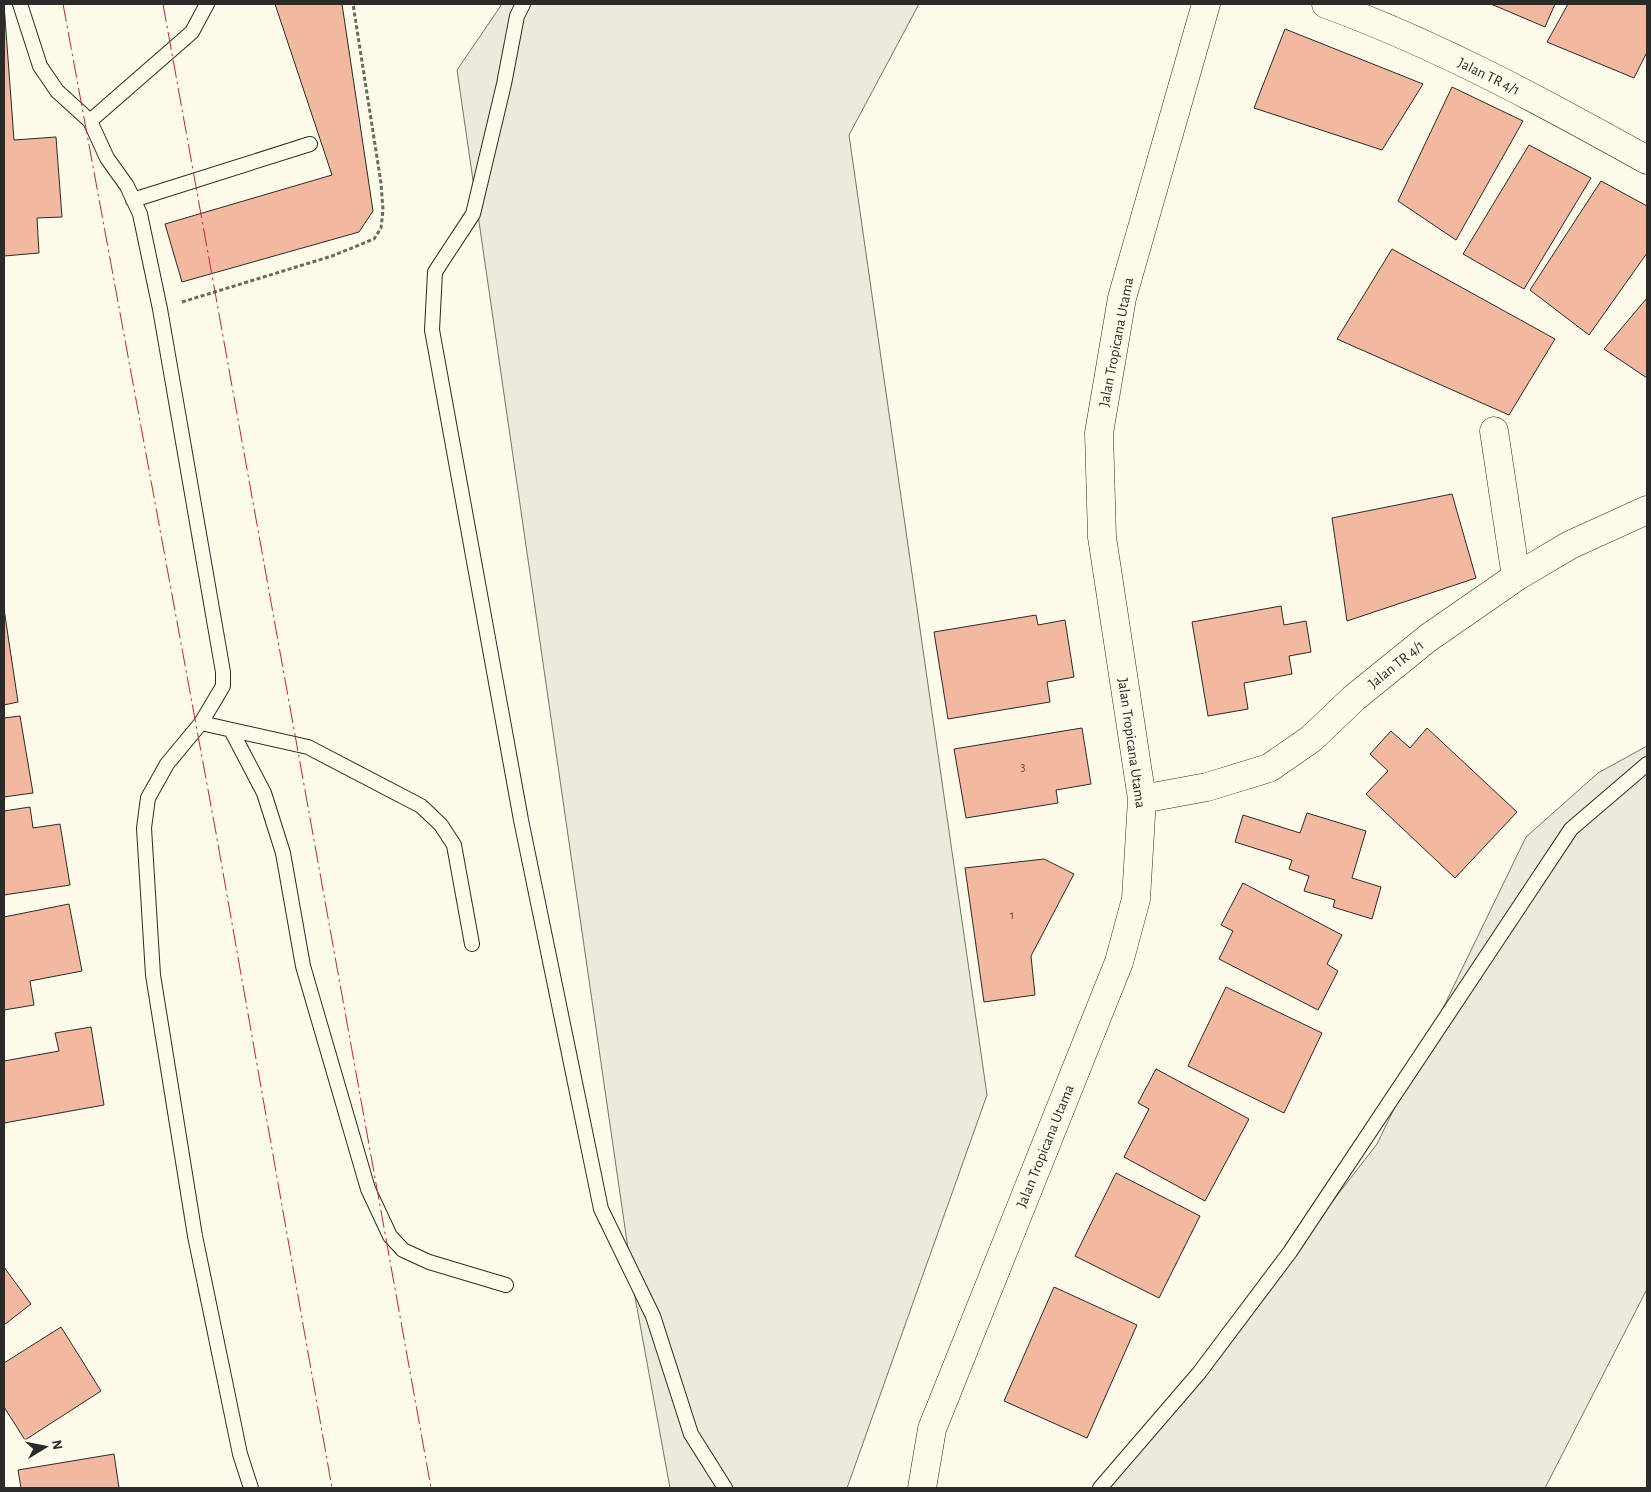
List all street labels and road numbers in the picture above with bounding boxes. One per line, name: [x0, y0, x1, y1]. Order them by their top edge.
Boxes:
street label: Jalan TR 4/1: [1455, 55, 1522, 98]
street label: Jalan Tropicana Utama: [1097, 276, 1136, 408]
street label: Jalan TR 4/1: [1366, 638, 1427, 691]
street label: Jalan Tropicana Utama: [1115, 677, 1148, 809]
street label: Jalan Tropicana Utama: [1014, 1082, 1077, 1210]

